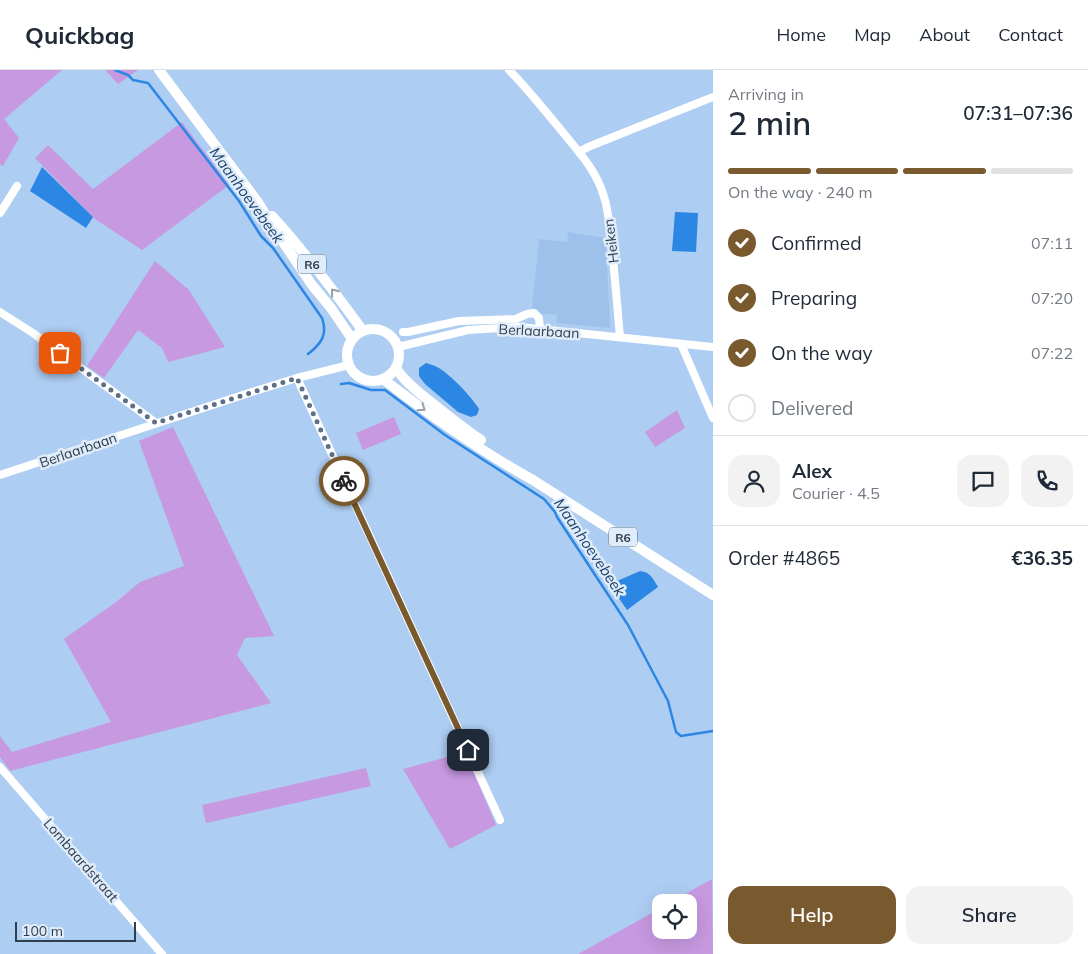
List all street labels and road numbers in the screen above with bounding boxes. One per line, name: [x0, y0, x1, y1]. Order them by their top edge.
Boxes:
street label: Heiken: [599, 218, 623, 264]
road number: R6: [298, 254, 326, 273]
street label: Berlaarbaan: [498, 320, 580, 342]
street label: Berlaarbaan: [37, 428, 119, 472]
road number: R6: [609, 528, 637, 547]
street label: Lombaardstraat: [40, 814, 122, 906]

